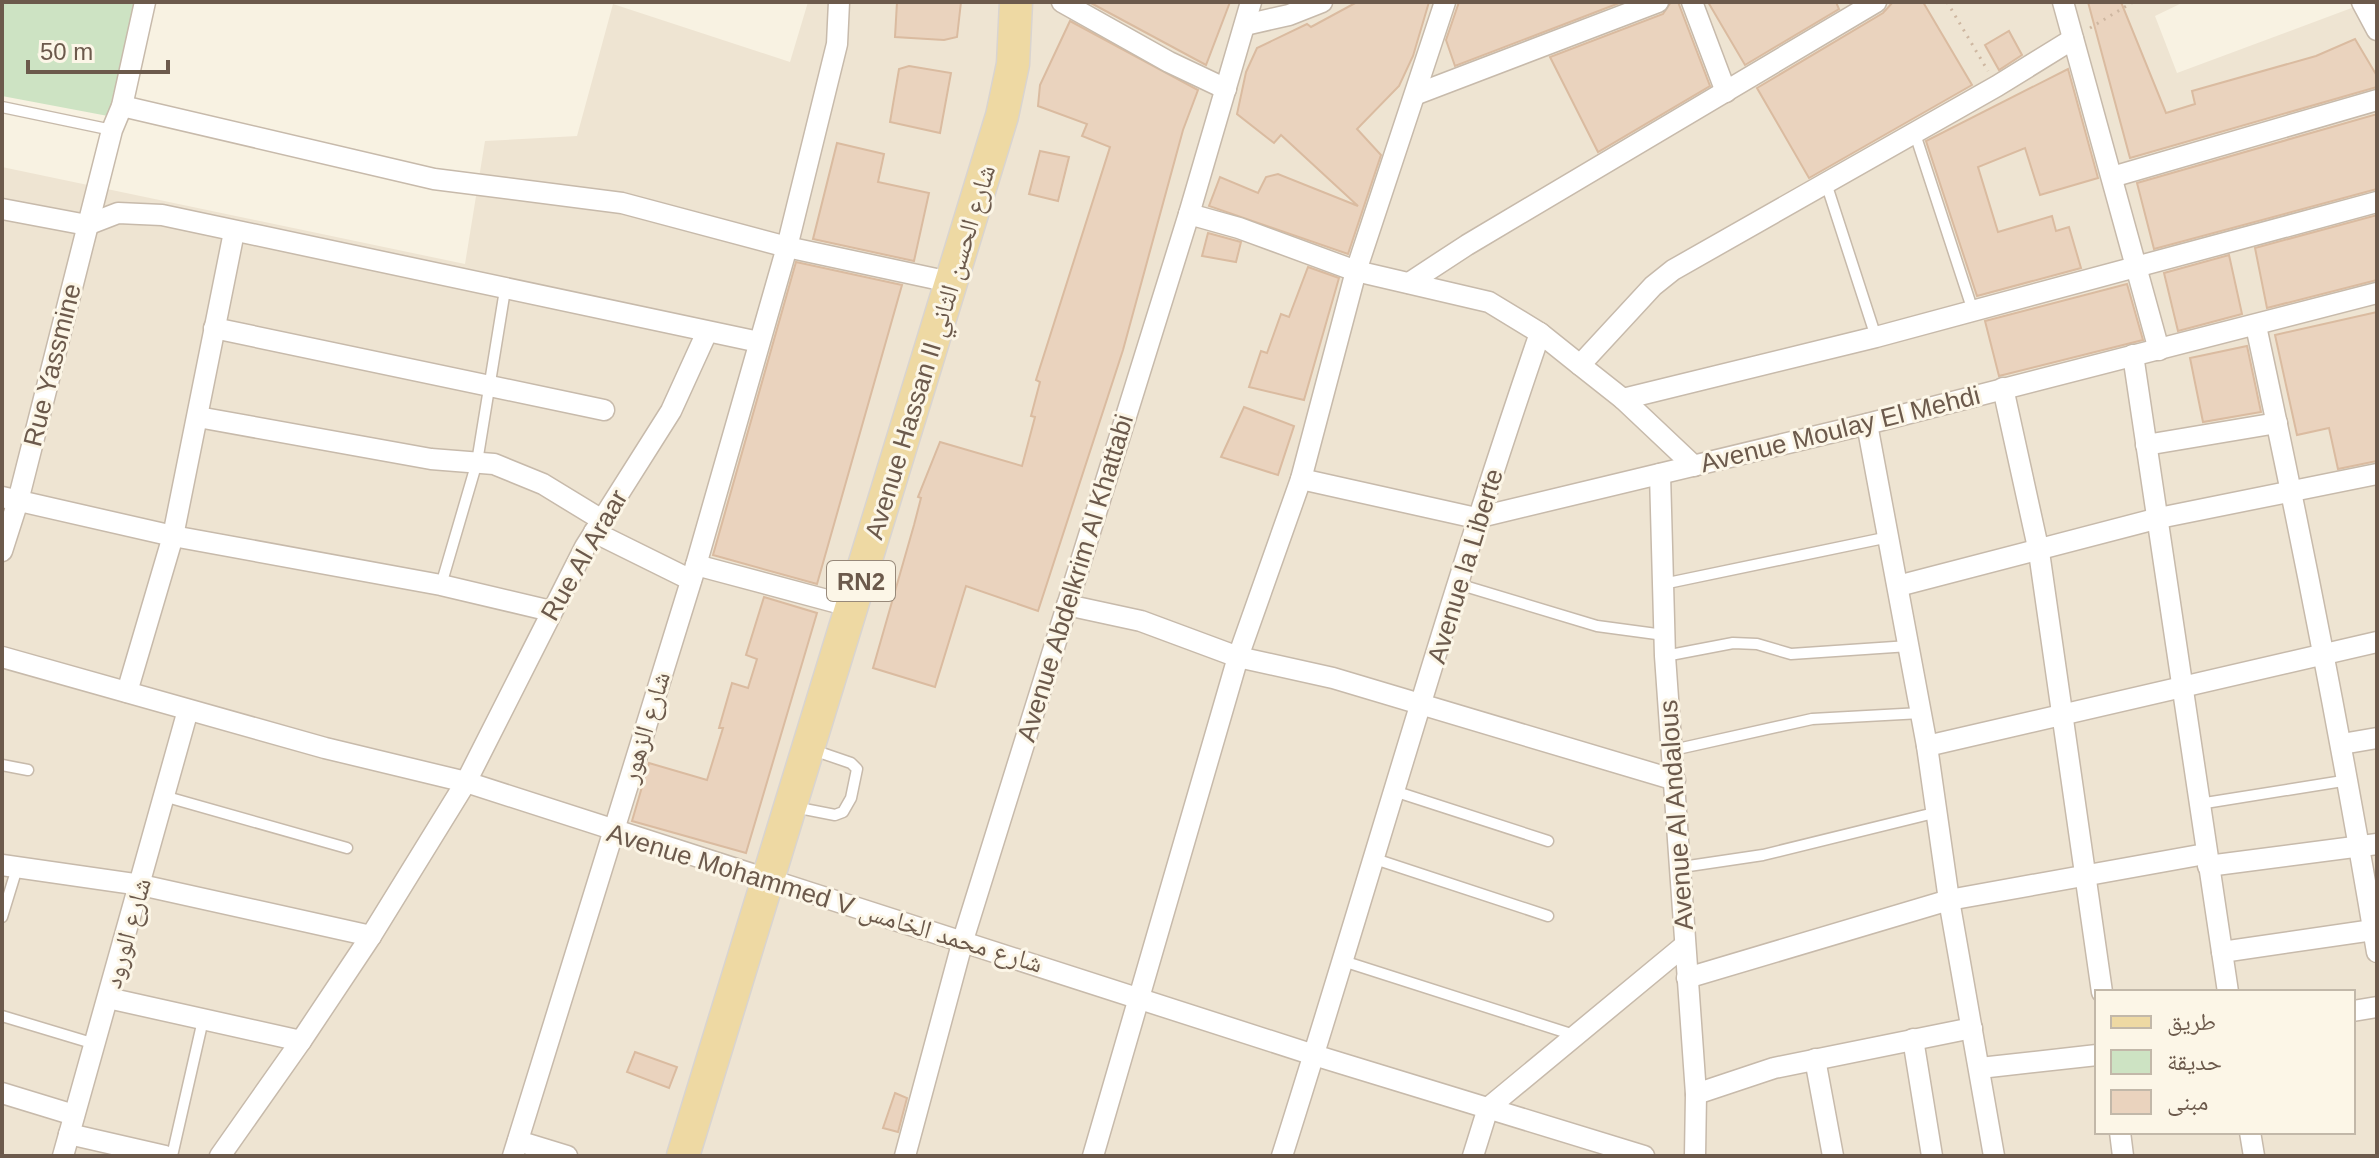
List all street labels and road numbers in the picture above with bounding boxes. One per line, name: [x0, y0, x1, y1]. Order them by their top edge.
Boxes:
street label: Avenue Hassan II شارع الحسن الثاني: [859, 161, 1007, 545]
street label: Rue Yassmine: [17, 281, 87, 449]
street label: Avenue Moulay El Mehdi: [1697, 380, 1983, 478]
street label: Avenue Abdelkrim Al Khattabi: [1011, 411, 1139, 745]
street label: Avenue la Liberte: [1421, 465, 1509, 667]
street label: Rue Al Araar: [535, 484, 634, 626]
road number: RN2: [827, 561, 895, 601]
street label: شارع الزهور: [614, 668, 677, 787]
street label: Avenue Al Andalous: [1653, 699, 1699, 931]
street label: Avenue Mohammed V شارع محمد الخامس: [603, 817, 1046, 980]
street label: شارع الورود: [97, 874, 158, 992]

